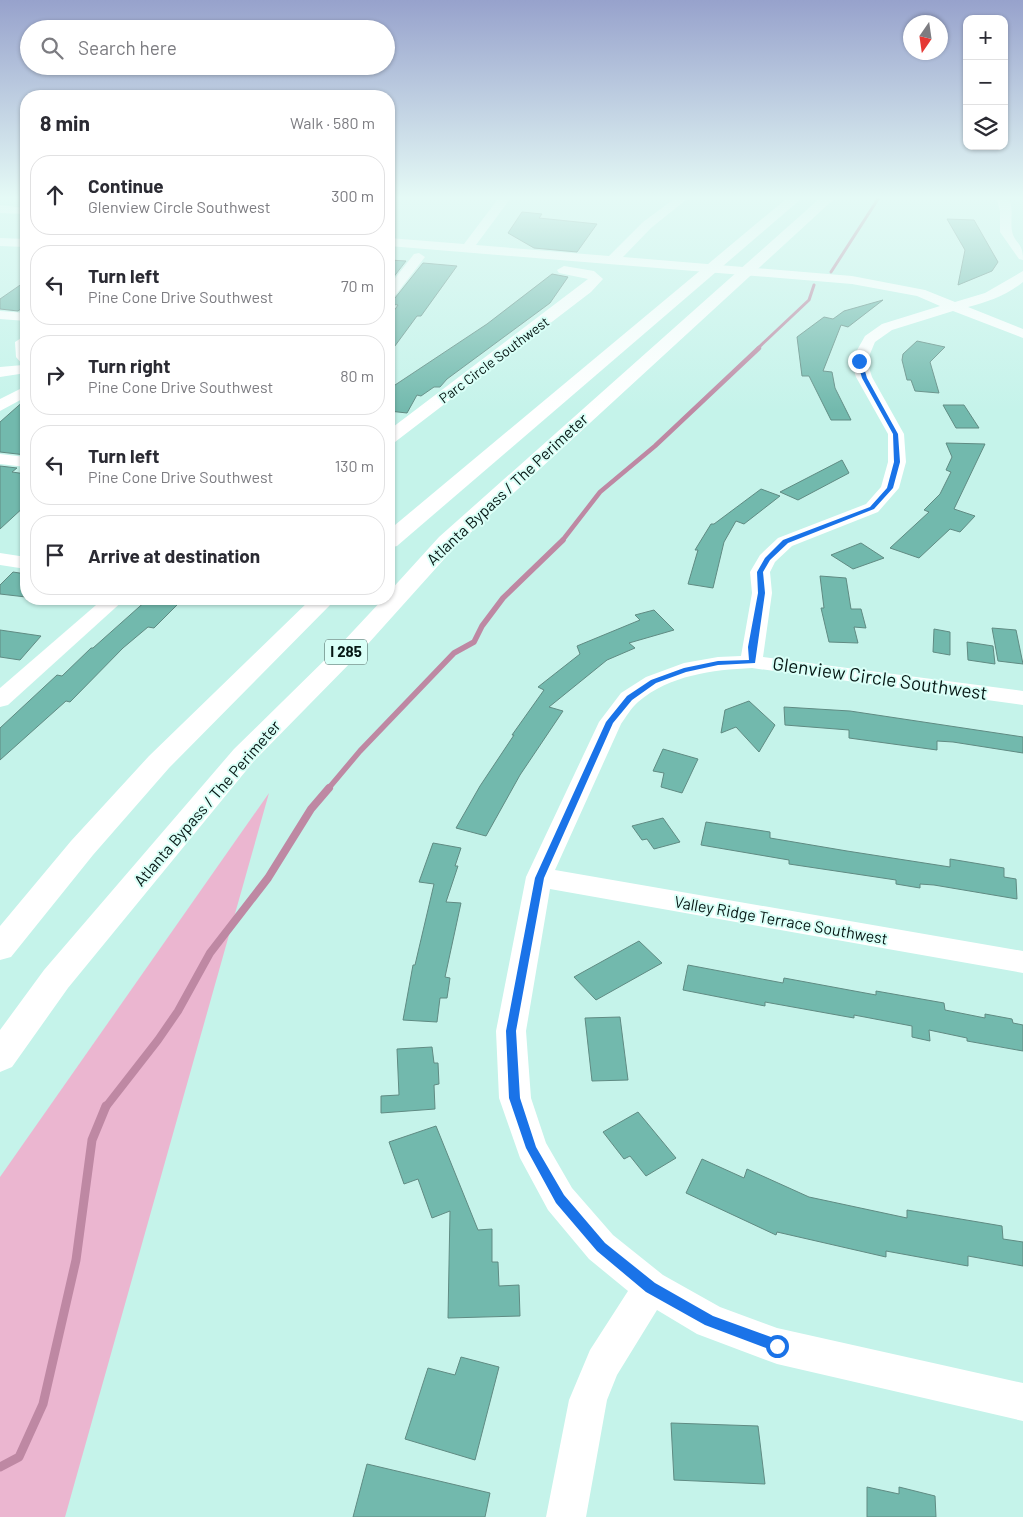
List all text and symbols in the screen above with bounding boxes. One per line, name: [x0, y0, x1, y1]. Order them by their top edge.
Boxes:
north arrow: [903, 15, 948, 60]
map controls: [963, 15, 1008, 150]
button: +: [963, 15, 1008, 60]
search box: [20, 20, 395, 75]
icon: search: [38, 34, 66, 62]
text: Search here: [78, 36, 177, 59]
button: −: [963, 60, 1008, 105]
button: layers: [963, 105, 1008, 150]
text: 8 min: [40, 110, 90, 135]
text: Walk · 580 m: [290, 113, 375, 132]
text: Continue: [88, 174, 164, 197]
icon: ahead: [41, 181, 69, 209]
text: 300 m: [331, 186, 374, 205]
text: Glenview Circle Southwest: [88, 197, 271, 216]
text: Turn left: [88, 264, 159, 287]
icon: left: [41, 271, 69, 299]
text: 70 m: [341, 276, 374, 295]
text: Pine Cone Drive Southwest: [88, 287, 273, 306]
street label: Parc Circle Southwest: [435, 313, 552, 406]
route end: [848, 350, 871, 373]
text: Turn right: [88, 354, 170, 377]
icon: right: [41, 361, 69, 389]
text: 80 m: [340, 366, 374, 385]
text: Pine Cone Drive Southwest: [88, 377, 273, 396]
street label: Atlanta Bypass / The Perimeter: [422, 409, 591, 568]
text: Turn left: [88, 444, 159, 467]
icon: left: [41, 451, 69, 479]
text: 130 m: [335, 456, 374, 475]
text: Pine Cone Drive Southwest: [88, 467, 273, 486]
icon: arrive: [41, 541, 69, 569]
text: Arrive at destination: [88, 544, 260, 567]
road number: I 285: [325, 640, 367, 664]
street label: Glenview Circle Southwest: [771, 651, 989, 704]
street label: Atlanta Bypass / The Perimeter: [129, 716, 284, 890]
street label: Valley Ridge Terrace Southwest: [673, 891, 889, 948]
route start: [766, 1335, 789, 1358]

